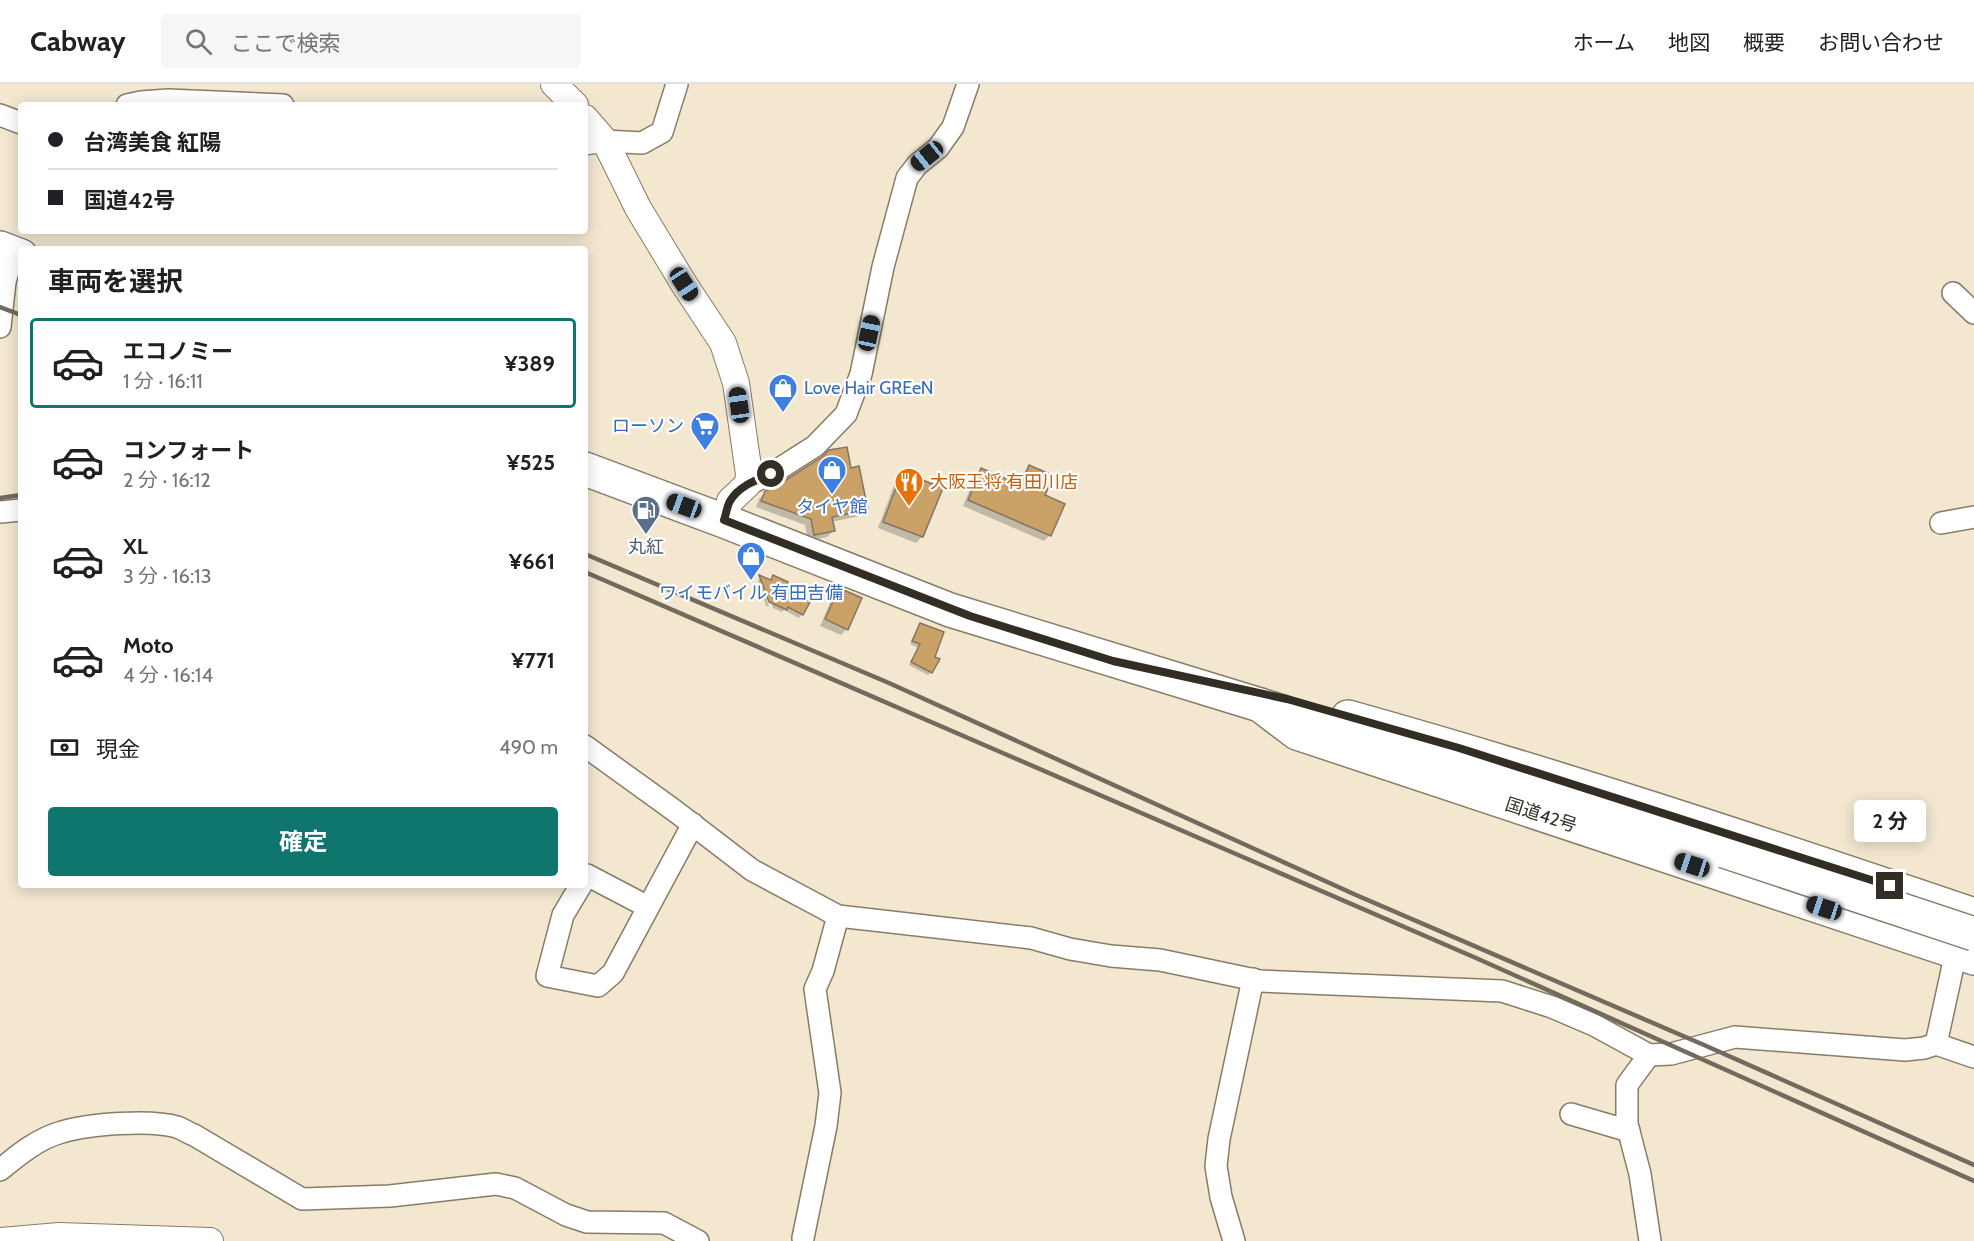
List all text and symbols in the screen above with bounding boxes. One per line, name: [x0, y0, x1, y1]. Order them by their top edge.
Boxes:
search box: [161, 14, 581, 68]
text: Cabway: [30, 24, 125, 58]
icon: search: [182, 25, 215, 58]
text: ここで検索: [230, 30, 340, 57]
text: ホーム: [1573, 30, 1635, 55]
text: 地図: [1668, 30, 1710, 55]
text: 概要: [1743, 30, 1785, 55]
text: お問い合わせ: [1818, 30, 1944, 55]
text: 台湾美食 紅陽: [84, 129, 221, 156]
car: [907, 138, 947, 174]
text: 国道42号: [84, 187, 175, 214]
car: [667, 264, 701, 304]
text: 車両を選択: [48, 265, 183, 298]
car: [856, 314, 882, 352]
icon: car: [51, 336, 105, 390]
text: エコノミー: [123, 338, 233, 365]
text: ¥389: [504, 350, 555, 377]
text: 1 分 · 16:11: [123, 369, 203, 393]
shop icon: Love Hair GREeN: [767, 372, 799, 414]
place label: Love Hair GREeN: [804, 377, 934, 399]
car: [728, 386, 750, 424]
supermarket icon: ローソン: [689, 410, 721, 452]
place label: ローソン: [612, 415, 684, 437]
icon: car: [51, 435, 105, 489]
text: コンフォート: [123, 437, 254, 464]
text: ¥525: [506, 449, 555, 476]
shop icon: タイヤ館: [816, 454, 848, 496]
route start: [757, 460, 784, 487]
restaurant icon: 大阪王将 有田川店: [893, 466, 925, 508]
text: 2 分 · 16:12: [123, 468, 211, 492]
place label: 大阪王将 有田川店: [930, 471, 1078, 493]
car: [664, 491, 704, 521]
fuel station icon: 丸紅: [630, 494, 662, 536]
place label: タイヤ館: [796, 496, 868, 518]
text: XL: [123, 533, 148, 560]
icon: car: [51, 534, 105, 588]
place label: 丸紅: [628, 536, 664, 558]
shop icon: ワイモバイル 有田吉備: [735, 540, 767, 582]
text: ¥661: [509, 548, 555, 575]
text: 3 分 · 16:13: [123, 564, 211, 588]
place label: ワイモバイル 有田吉備: [659, 582, 843, 604]
text: Moto: [123, 632, 174, 659]
icon: car: [51, 633, 105, 687]
text: ¥771: [511, 647, 555, 674]
text: 4 分 · 16:14: [123, 663, 213, 687]
icon: cash: [48, 731, 81, 764]
text: 490 m: [499, 735, 558, 759]
text: 現金: [96, 736, 140, 763]
street label: 国道42号: [1502, 793, 1580, 837]
callout: 2 分: [1854, 799, 1926, 841]
button: 確定: [48, 807, 558, 876]
text: 2 分: [1872, 809, 1908, 833]
car: [1672, 851, 1712, 879]
route end: [1876, 872, 1903, 899]
car: [1804, 894, 1844, 922]

